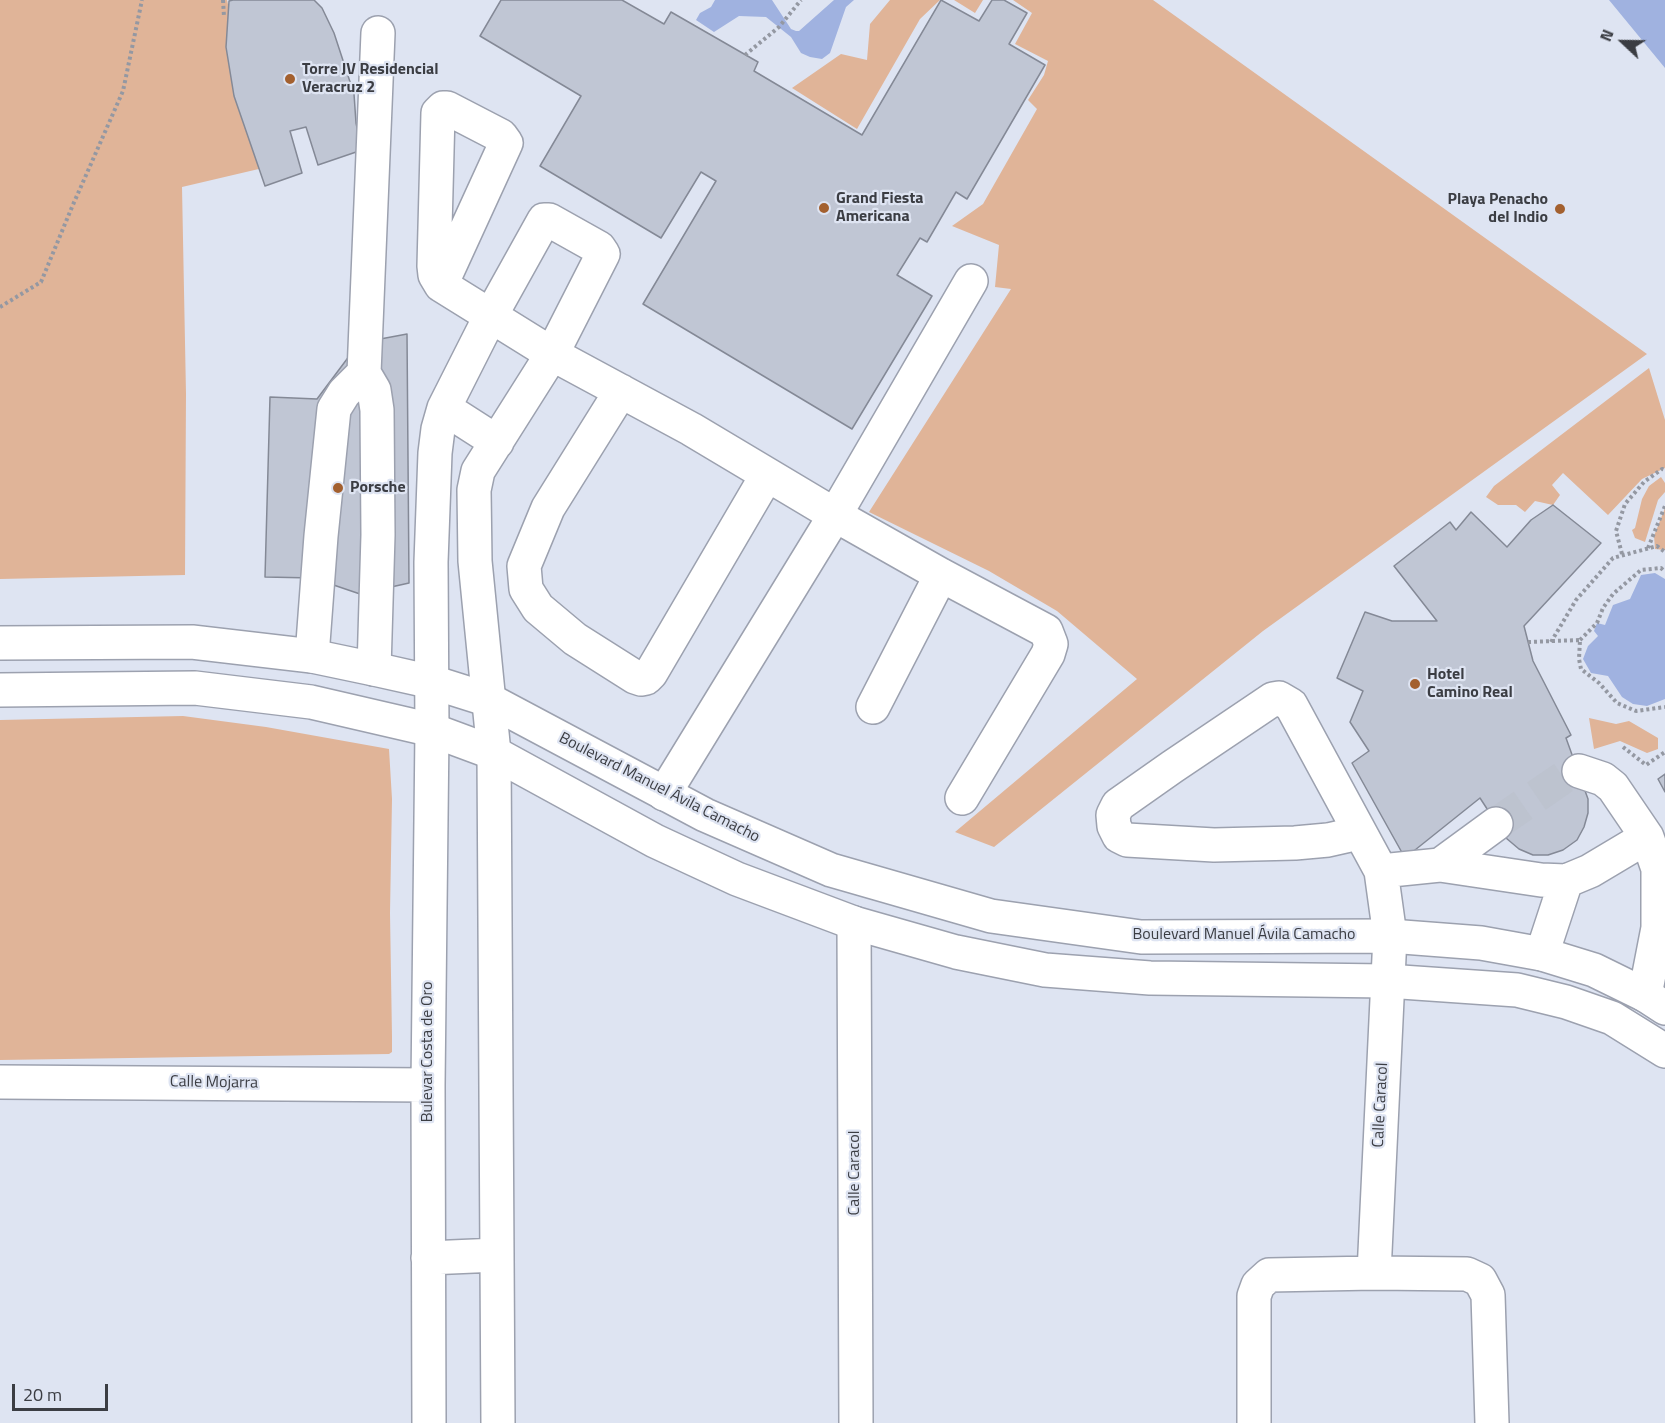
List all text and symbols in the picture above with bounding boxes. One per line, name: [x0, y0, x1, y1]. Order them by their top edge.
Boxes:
north arrow: [1593, 12, 1653, 72]
text: N: [1593, 26, 1620, 45]
place label: Torre JV Residencial Veracruz 2: [302, 60, 439, 98]
marker: Torre JV Residencial Veracruz 2: [283, 72, 297, 86]
place label: Grand Fiesta Americana: [836, 189, 923, 227]
place label: Playa Penacho del Indio: [1448, 190, 1548, 228]
marker: Grand Fiesta Americana: [817, 201, 831, 215]
marker: Playa Penacho del Indio: [1553, 202, 1567, 216]
place label: Porsche: [350, 478, 406, 498]
marker: Porsche: [331, 481, 345, 495]
place label: Hotel Camino Real: [1427, 665, 1513, 703]
marker: Hotel Camino Real: [1408, 677, 1422, 691]
street label: Boulevard Manuel Ávila Camacho: [555, 729, 763, 847]
street label: Boulevard Manuel Ávila Camacho: [1133, 925, 1355, 945]
street label: Bulevar Costa de Oro: [418, 982, 438, 1122]
street label: Calle Caracol: [1369, 1062, 1393, 1148]
street label: Calle Mojarra: [170, 1073, 258, 1093]
street label: Calle Caracol: [845, 1130, 865, 1216]
scale bar: [15, 1372, 111, 1410]
text: 20 m: [23, 1381, 62, 1408]

